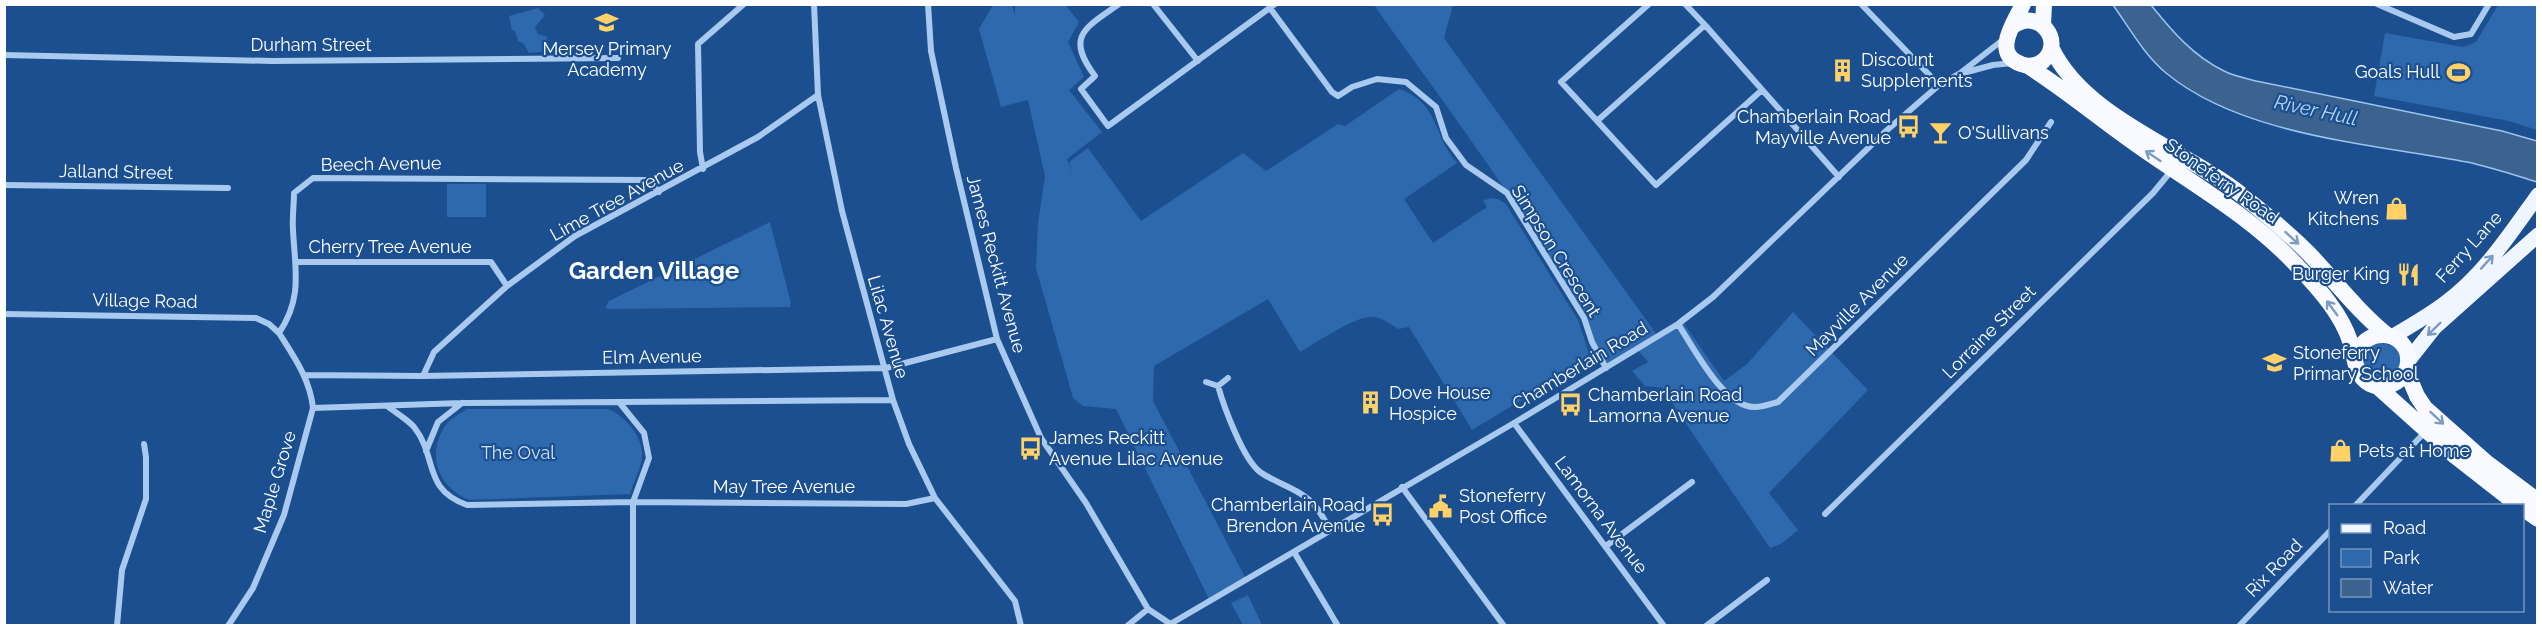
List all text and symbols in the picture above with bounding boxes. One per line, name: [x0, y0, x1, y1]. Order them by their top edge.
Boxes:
school or university icon: Mersey Primary Academy: [594, 10, 620, 36]
street label: Durham Street: [250, 34, 372, 55]
place label: Mersey Primary Academy: [542, 38, 672, 80]
place label: Discount Supplements: [1861, 49, 1973, 91]
building icon: Discount Supplements: [1830, 57, 1856, 83]
sports icon: Goals Hull: [2445, 59, 2471, 85]
place label: Goals Hull: [2355, 61, 2440, 82]
water label: River Hull: [2272, 89, 2360, 131]
place label: Chamberlain Road Mayville Avenue: [1737, 106, 1891, 148]
bus stop icon: Chamberlain Road Mayville Avenue: [1896, 114, 1922, 140]
bar icon: O'Sullivans: [1927, 120, 1953, 146]
place label: O'Sullivans: [1958, 122, 2049, 143]
street label: Stoneferry Road: [2161, 134, 2283, 228]
one-way arrow: [2146, 150, 2162, 162]
street label: Beech Avenue: [320, 152, 442, 175]
street label: Lime Tree Avenue: [546, 154, 688, 245]
street label: Jalland Street: [59, 160, 173, 183]
street label: James Reckitt Avenue: [963, 173, 1030, 356]
street label: Simpson Crescent: [1507, 181, 1605, 321]
place label: Wren Kitchens: [2308, 187, 2379, 229]
shop icon: Wren Kitchens: [2384, 195, 2410, 221]
street label: Ferry Lane: [2431, 206, 2506, 287]
one-way arrow: [2284, 231, 2299, 245]
street label: Cherry Tree Avenue: [308, 236, 472, 257]
street label: Mayville Avenue: [1801, 249, 1912, 360]
one-way arrow: [2480, 255, 2494, 270]
district label: Garden Village: [569, 256, 739, 285]
restaurant icon: Burger King: [2395, 261, 2421, 287]
place label: Burger King: [2292, 263, 2390, 284]
street label: Lilac Avenue: [864, 273, 913, 381]
street label: Lorraine Street: [1938, 281, 2040, 383]
street label: Village Road: [92, 289, 198, 312]
one-way arrow: [2326, 301, 2339, 317]
street label: Chamberlain Road: [1508, 317, 1651, 414]
one-way arrow: [2426, 322, 2441, 336]
place label: Stoneferry Primary School: [2293, 342, 2419, 384]
street label: Elm Avenue: [602, 345, 702, 368]
school or university icon: Stoneferry Primary School: [2262, 350, 2288, 376]
place label: Dove House Hospice: [1389, 382, 1491, 424]
place label: Chamberlain Road Lamorna Avenue: [1588, 384, 1742, 426]
building icon: Dove House Hospice: [1358, 390, 1384, 416]
bus stop icon: Chamberlain Road Lamorna Avenue: [1557, 392, 1583, 418]
one-way arrow: [2429, 411, 2444, 425]
place label: James Reckitt Avenue Lilac Avenue: [1049, 427, 1223, 469]
street label: Maple Grove: [249, 428, 300, 536]
bus stop icon: James Reckitt Avenue Lilac Avenue: [1018, 435, 1044, 461]
shop icon: Pets at Home: [2327, 438, 2353, 464]
place label: Pets at Home: [2358, 440, 2471, 461]
park label: The Oval: [481, 442, 555, 463]
street label: Lamorna Avenue: [1550, 452, 1653, 578]
street label: May Tree Avenue: [713, 476, 856, 497]
place label: Stoneferry Post Office: [1459, 485, 1548, 527]
public building icon: Stoneferry Post Office: [1428, 493, 1454, 519]
place label: Chamberlain Road Brendon Avenue: [1211, 494, 1365, 536]
bus stop icon: Chamberlain Road Brendon Avenue: [1370, 502, 1396, 528]
legend: [2329, 504, 2524, 612]
text: Road: [2383, 517, 2426, 538]
street label: Rix Road: [2241, 534, 2306, 601]
text: Park: [2383, 547, 2420, 568]
text: Water: [2383, 577, 2434, 598]

